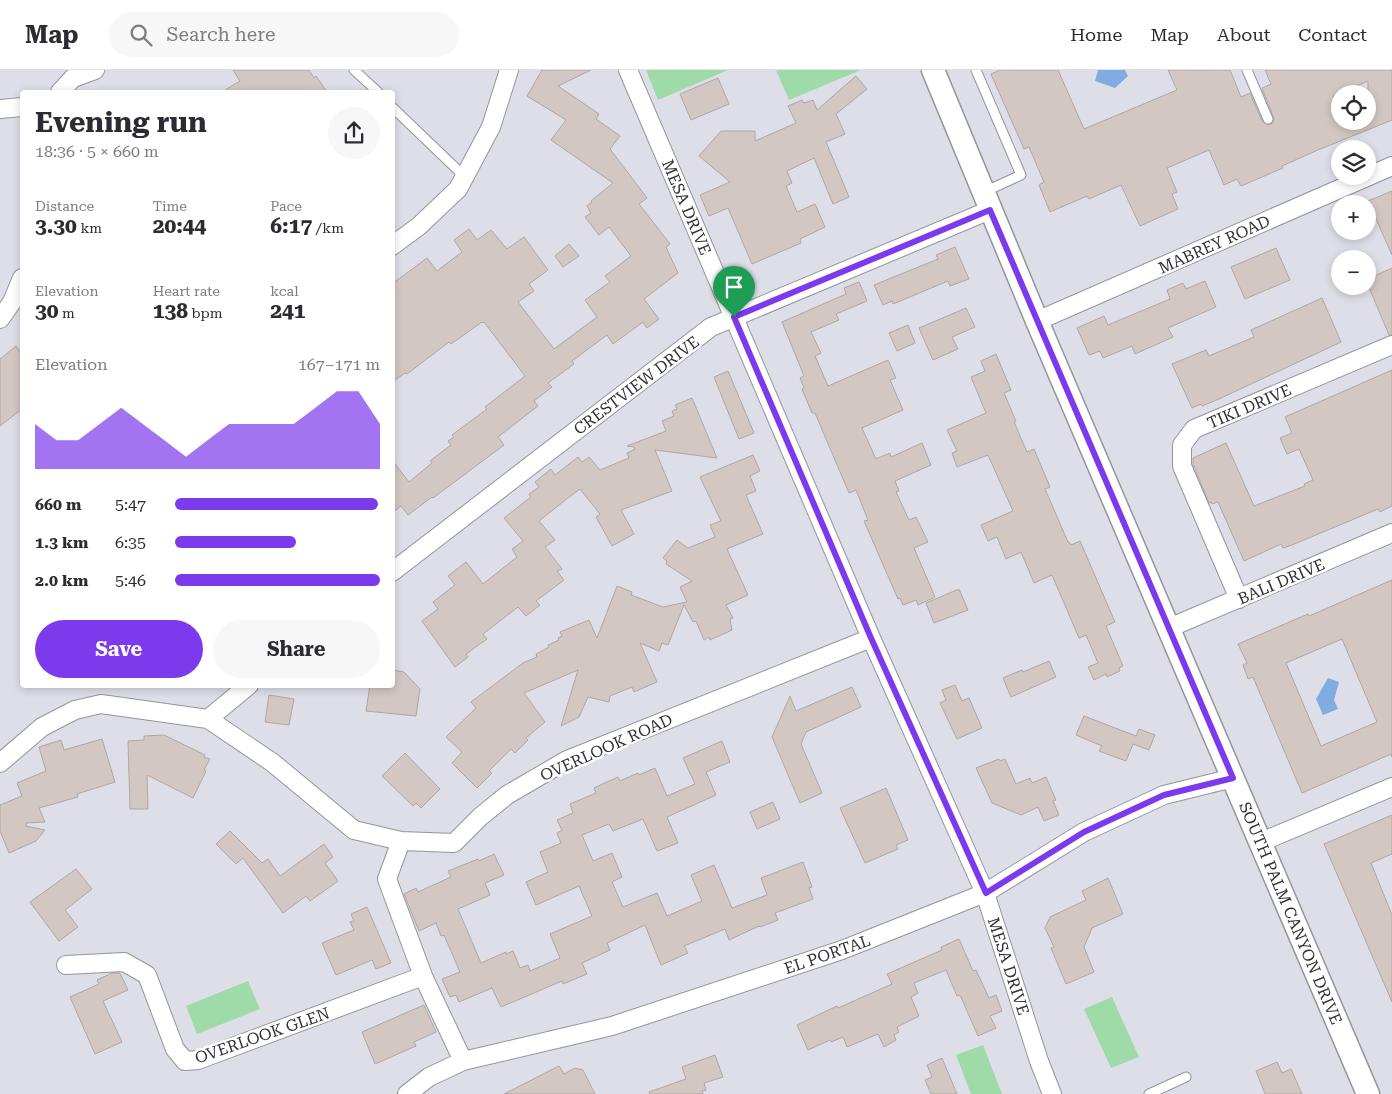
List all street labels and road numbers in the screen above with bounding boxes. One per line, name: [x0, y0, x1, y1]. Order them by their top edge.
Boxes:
street label: MESA DRIVE: [658, 157, 715, 258]
street label: MABREY ROAD: [1155, 211, 1273, 278]
street label: CRESTVIEW DRIVE: [570, 332, 703, 439]
street label: TIKI DRIVE: [1204, 380, 1294, 433]
street label: BALI DRIVE: [1235, 555, 1328, 608]
street label: OVERLOOK ROAD: [537, 710, 675, 785]
street label: SOUTH PALM CANYON DRIVE: [1235, 799, 1346, 1027]
street label: MESA DRIVE: [984, 915, 1033, 1017]
street label: EL PORTAL: [782, 931, 873, 978]
street label: OVERLOOK GLEN: [192, 1003, 332, 1067]

